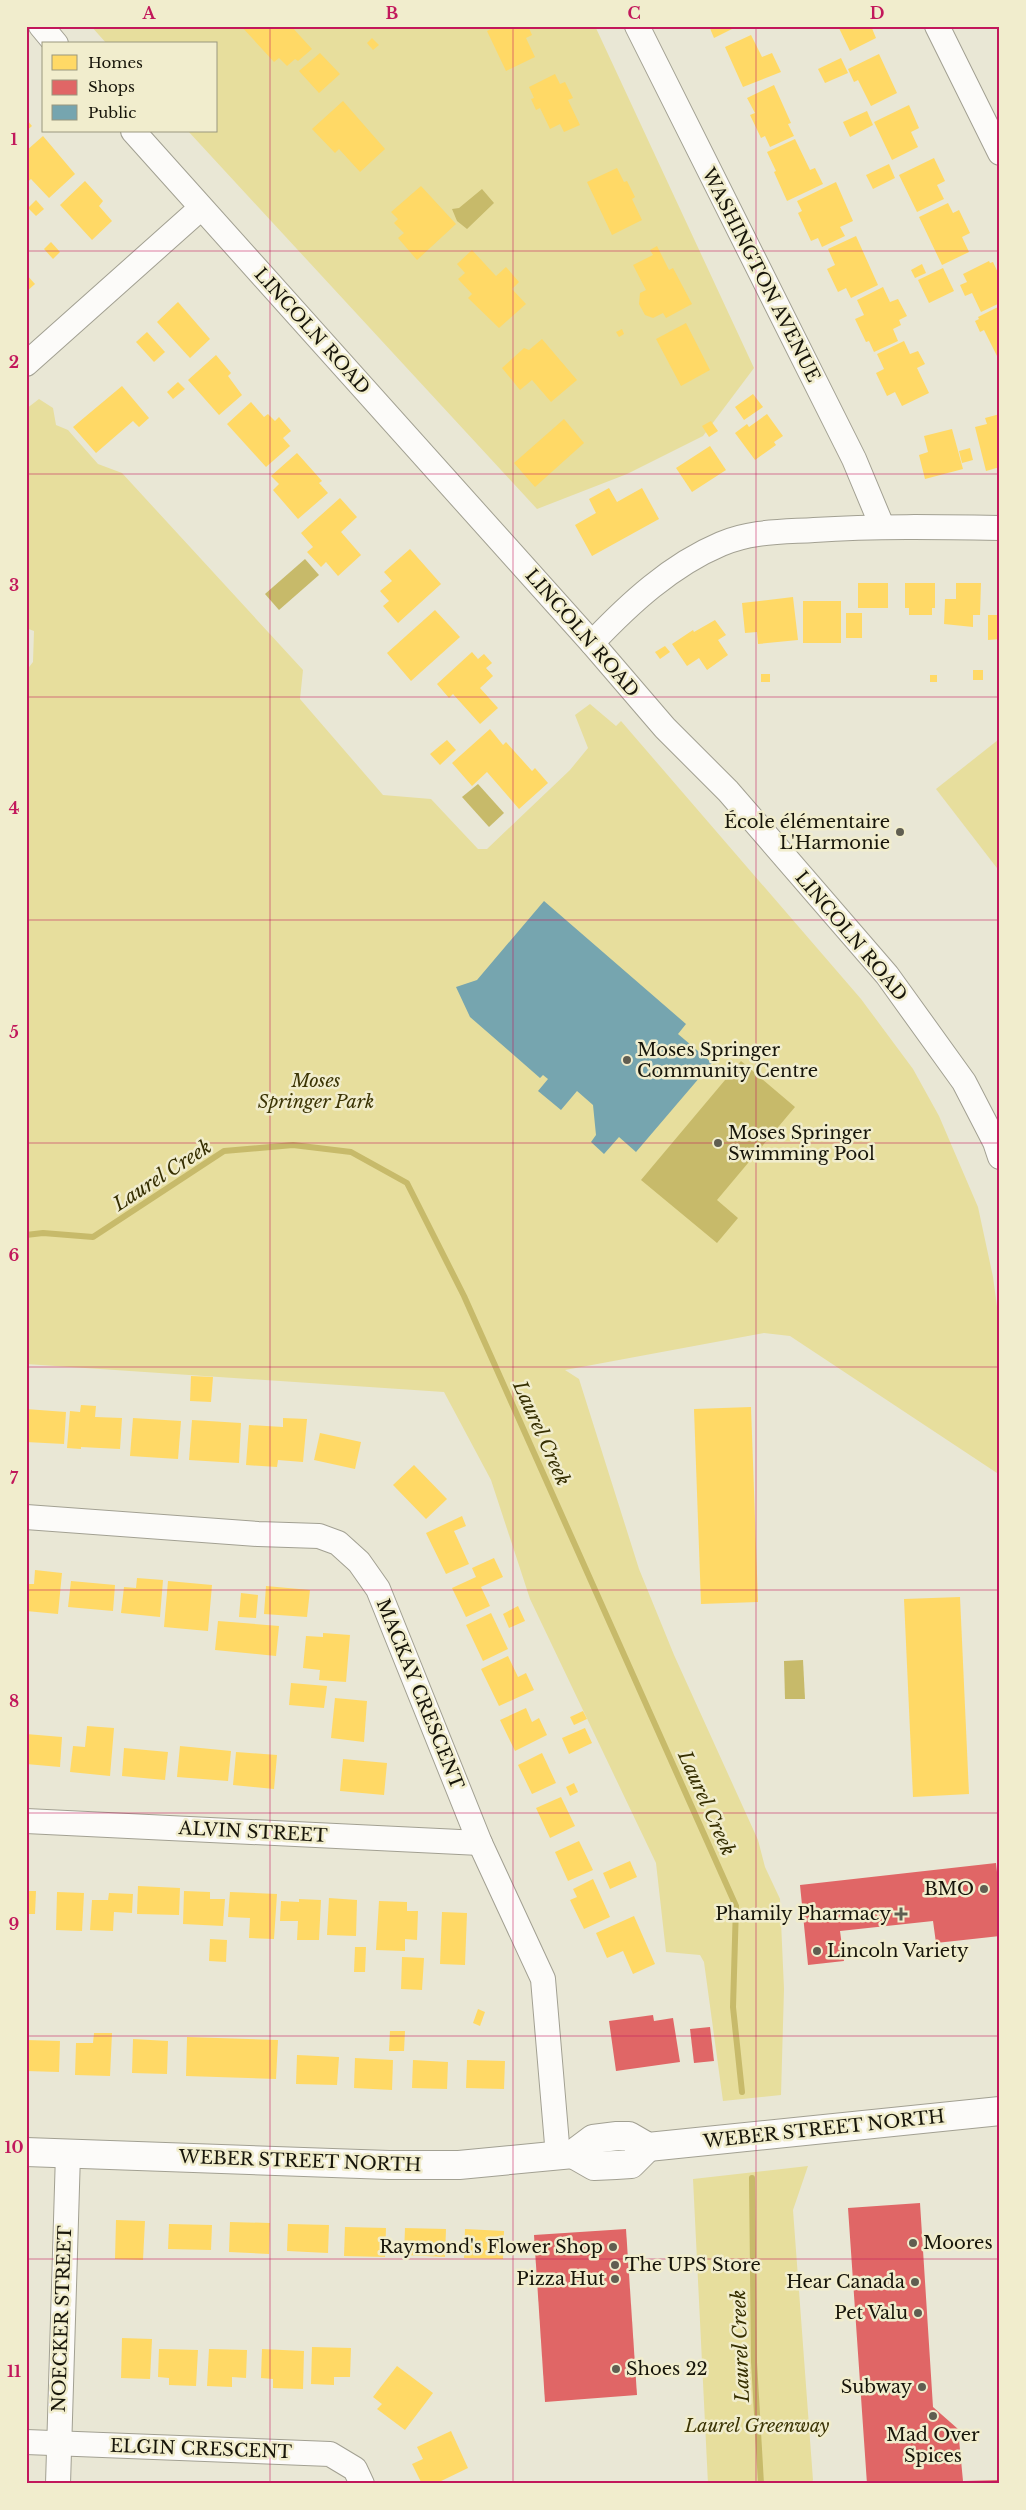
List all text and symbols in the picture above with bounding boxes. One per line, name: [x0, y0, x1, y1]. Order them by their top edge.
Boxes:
text: A: [142, 3, 157, 23]
text: B: [386, 3, 399, 23]
text: C: [627, 3, 641, 23]
text: D: [870, 3, 884, 23]
legend: [42, 42, 218, 132]
text: Homes: [88, 53, 143, 72]
text: Shops: [88, 77, 135, 96]
text: Public: [88, 103, 136, 122]
text: 1: [11, 129, 18, 149]
street label: WASHINGTON AVENUE: [697, 163, 825, 386]
street label: LINCOLN ROAD: [249, 263, 375, 399]
text: 2: [9, 352, 19, 372]
street label: LINCOLN ROAD: [520, 564, 644, 702]
text: 3: [9, 575, 19, 595]
text: 4: [9, 798, 19, 818]
place label: École élémentaire L'Harmonie: [724, 810, 890, 854]
marker: École élémentaire L'Harmonie: [894, 826, 906, 838]
street label: LINCOLN ROAD: [790, 867, 912, 1005]
text: 5: [9, 1022, 19, 1042]
place label: Moses Springer Community Centre: [637, 1039, 818, 1082]
marker: Moses Springer Community Centre: [621, 1054, 633, 1066]
park label: Moses Springer Park: [258, 1070, 374, 1113]
place label: Moses Springer Swimming Pool: [728, 1122, 875, 1165]
water label: Laurel Creek: [108, 1135, 216, 1216]
marker: Moses Springer Swimming Pool: [712, 1137, 724, 1149]
text: 6: [9, 1245, 20, 1265]
water label: Laurel Creek: [508, 1376, 575, 1489]
text: 7: [10, 1468, 19, 1488]
street label: MACKAY CRESCENT: [372, 1596, 468, 1793]
text: 8: [9, 1691, 19, 1711]
water label: Laurel Creek: [673, 1746, 740, 1859]
street label: ALVIN STREET: [177, 1817, 329, 1847]
place label: BMO: [924, 1878, 974, 1900]
marker: BMO: [978, 1883, 990, 1895]
place label: Phamily Pharmacy: [715, 1903, 891, 1925]
marker: Phamily Pharmacy: [895, 1908, 907, 1920]
text: 9: [9, 1914, 20, 1934]
place label: Lincoln Variety: [827, 1940, 969, 1962]
marker: Lincoln Variety: [811, 1945, 823, 1957]
street label: WEBER STREET NORTH: [701, 2105, 946, 2153]
text: 10: [4, 2137, 24, 2157]
street label: WEBER STREET NORTH: [177, 2146, 422, 2176]
street label: NOECKER STREET: [48, 2225, 76, 2413]
place label: Moores: [923, 2232, 993, 2254]
place label: Raymond's Flower Shop: [379, 2236, 603, 2258]
marker: Moores: [907, 2237, 919, 2249]
marker: Raymond's Flower Shop: [607, 2241, 619, 2253]
place label: The UPS Store: [625, 2254, 761, 2276]
marker: The UPS Store: [609, 2259, 621, 2271]
place label: Pizza Hut: [516, 2268, 605, 2290]
place label: Hear Canada: [786, 2271, 905, 2293]
marker: Pizza Hut: [609, 2273, 621, 2285]
marker: Hear Canada: [909, 2276, 921, 2288]
water label: Laurel Creek: [727, 2289, 754, 2404]
place label: Pet Valu: [834, 2302, 908, 2324]
marker: Pet Valu: [912, 2307, 924, 2319]
place label: Shoes 22: [626, 2358, 708, 2380]
text: 11: [7, 2361, 21, 2381]
marker: Shoes 22: [610, 2363, 622, 2375]
place label: Subway: [841, 2376, 912, 2398]
marker: Subway: [916, 2381, 928, 2393]
marker: Mad Over Spices: [927, 2410, 939, 2422]
park label: Laurel Greenway: [684, 2415, 830, 2437]
place label: Mad Over Spices: [886, 2424, 980, 2467]
street label: ELGIN CRESCENT: [110, 2435, 293, 2463]

